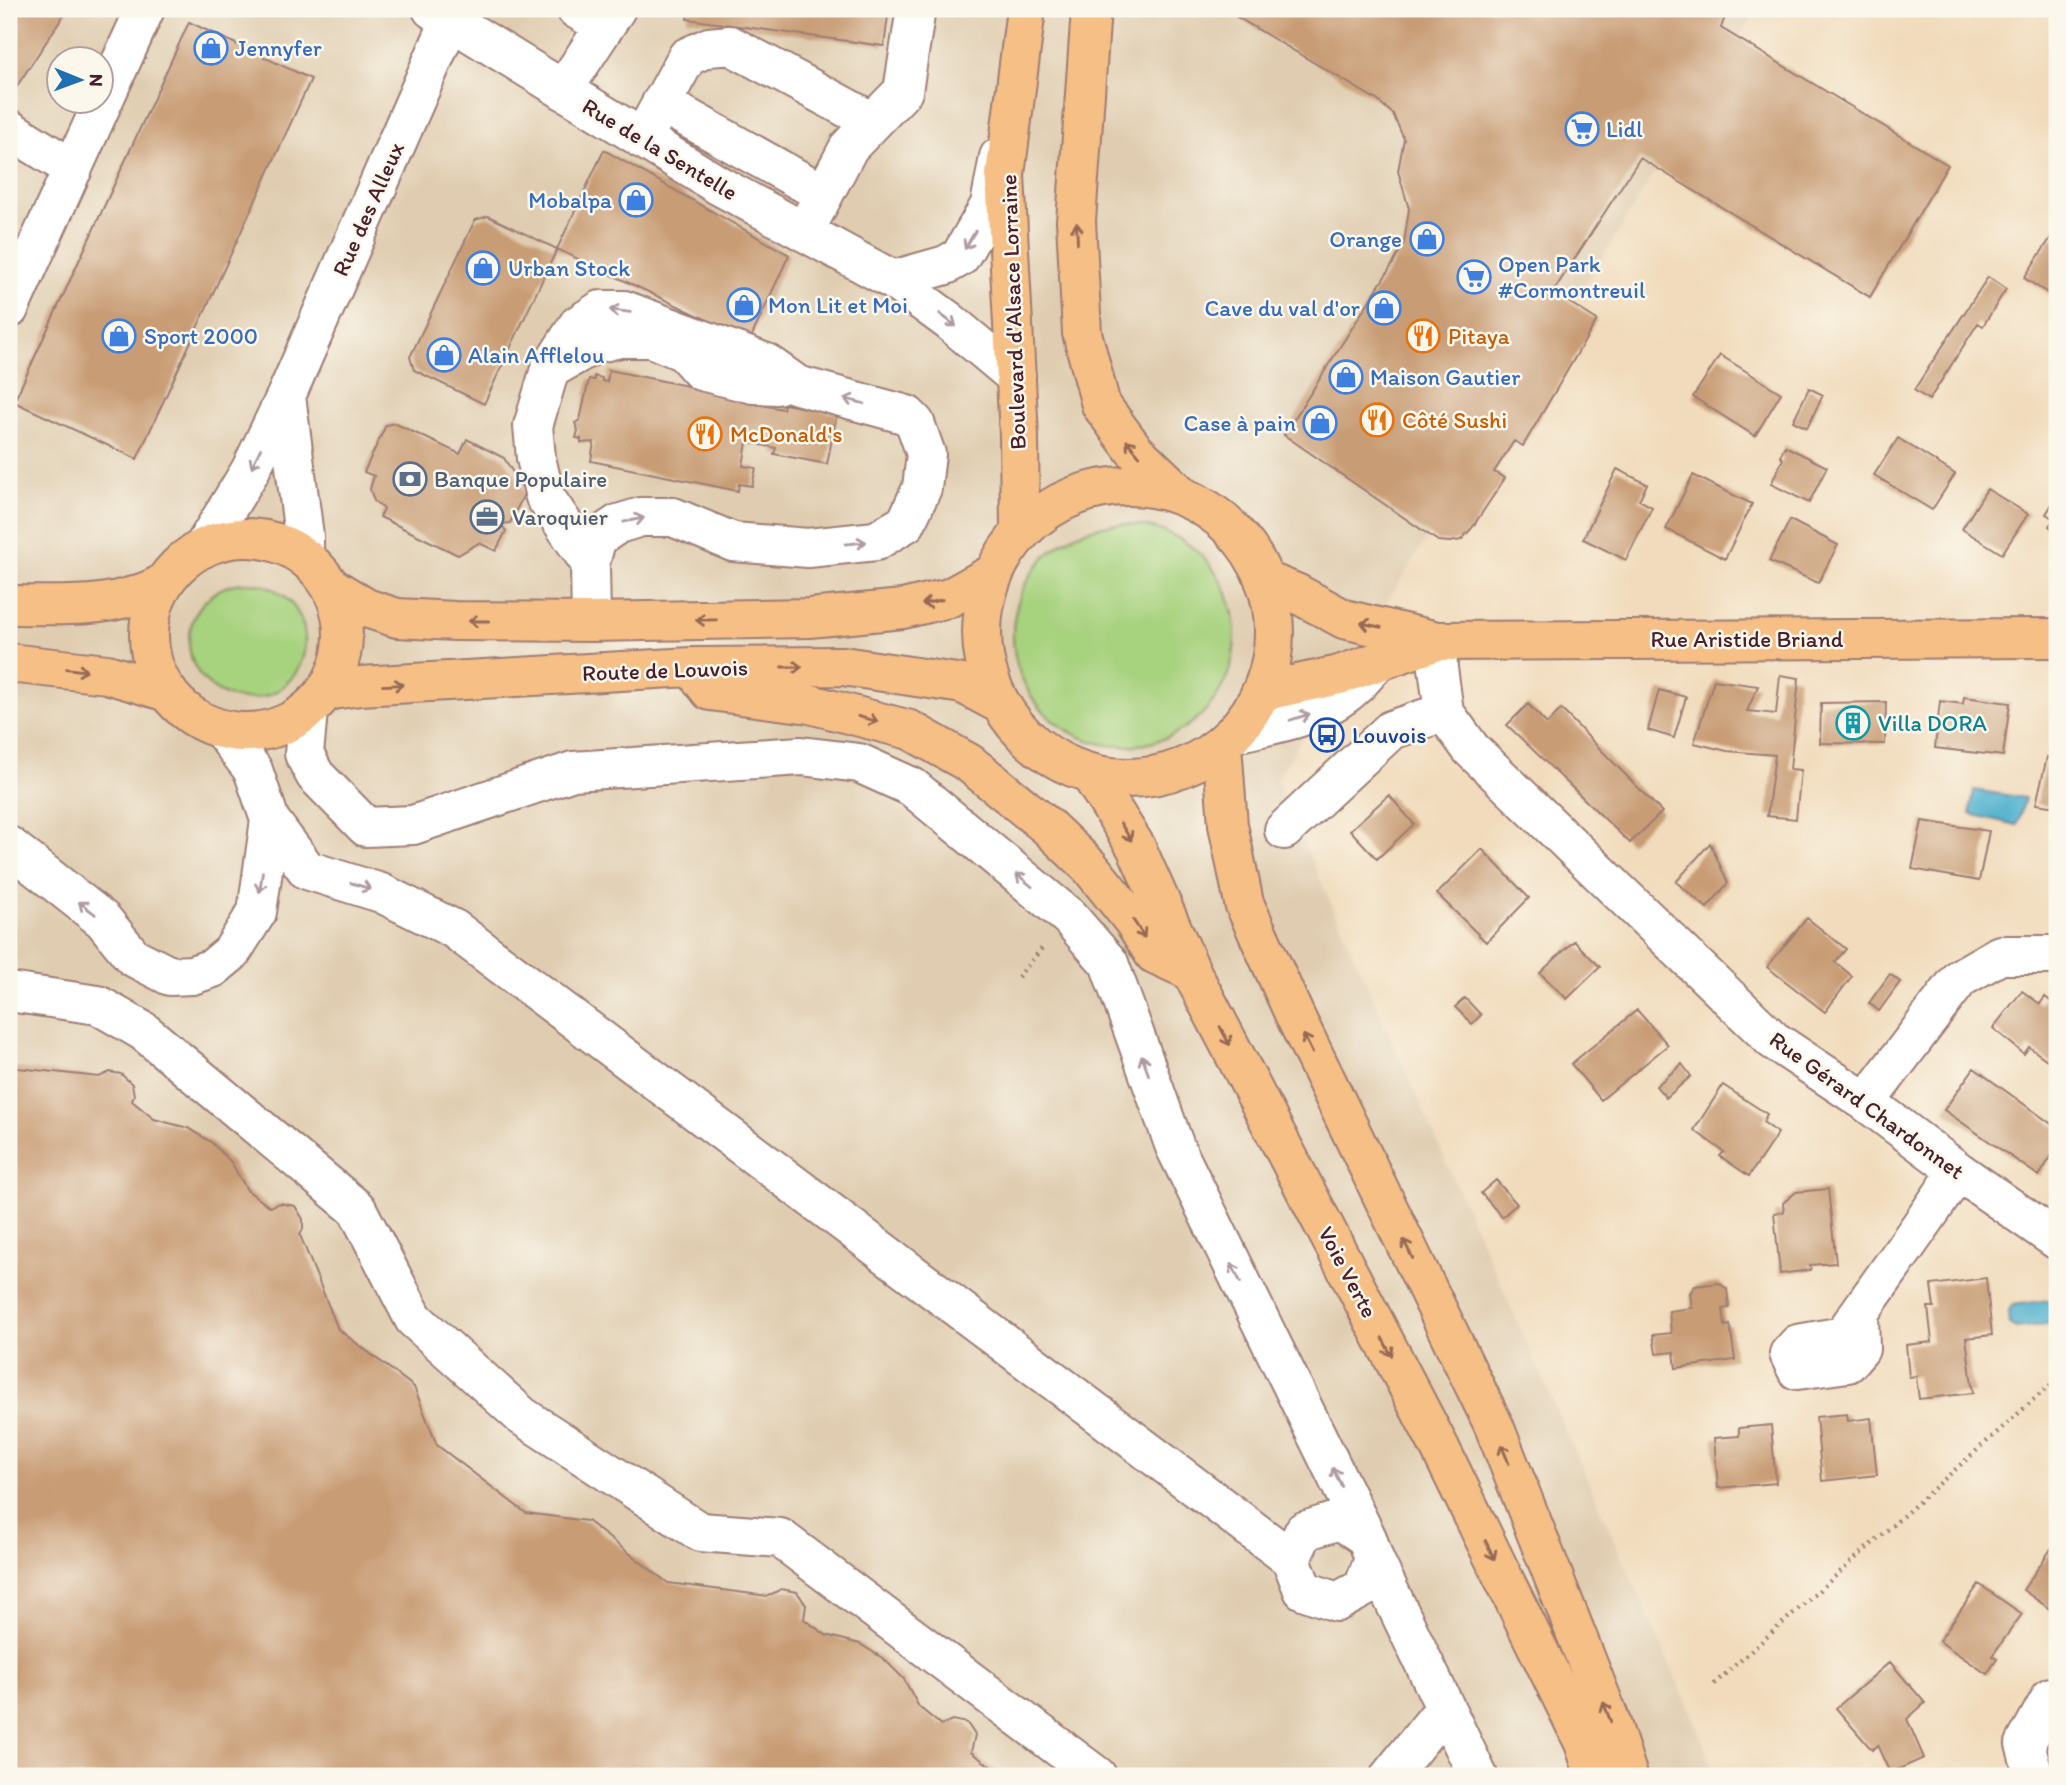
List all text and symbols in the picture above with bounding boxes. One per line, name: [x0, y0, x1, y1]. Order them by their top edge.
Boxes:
shop icon: Jennyfer: [192, 29, 230, 67]
place label: Jennyfer: [235, 34, 322, 62]
north arrow: [46, 46, 116, 116]
text: N: [85, 74, 108, 87]
street label: Rue de la Sentelle: [577, 92, 743, 206]
supermarket icon: Lidl: [1563, 110, 1601, 148]
place label: Lidl: [1606, 115, 1643, 143]
street label: Rue des Alleux: [326, 137, 410, 280]
street label: Boulevard d'Alsace Lorraine: [994, 174, 1032, 450]
shop icon: Mobalpa: [617, 181, 655, 219]
place label: Mobalpa: [528, 186, 612, 214]
shop icon: Orange: [1408, 220, 1446, 258]
one-way arrow: [1070, 222, 1083, 245]
place label: Orange: [1329, 225, 1402, 253]
one-way arrow: [963, 229, 977, 249]
shop icon: Urban Stock: [464, 249, 502, 287]
place label: Open Park #Cormontreuil: [1498, 250, 1646, 304]
place label: Urban Stock: [508, 254, 630, 282]
supermarket icon: Open Park #Cormontreuil: [1455, 258, 1493, 296]
shop icon: Mon Lit et Moi: [725, 286, 763, 324]
shop icon: Cave du val d'or: [1365, 289, 1403, 327]
place label: Mon Lit et Moi: [768, 291, 908, 319]
place label: Cave du val d'or: [1205, 294, 1360, 322]
one-way arrow: [609, 305, 632, 318]
one-way arrow: [938, 313, 956, 328]
shop icon: Sport 2000: [100, 317, 138, 355]
restaurant icon: Pitaya: [1404, 317, 1442, 355]
place label: Sport 2000: [144, 322, 258, 350]
place label: Pitaya: [1448, 322, 1510, 350]
shop icon: Alain Afflelou: [425, 336, 463, 374]
place label: Alain Afflelou: [468, 341, 605, 369]
shop icon: Maison Gautier: [1327, 358, 1365, 396]
place label: Maison Gautier: [1370, 363, 1520, 391]
one-way arrow: [843, 393, 865, 406]
restaurant icon: Côté Sushi: [1358, 401, 1396, 439]
shop icon: Case à pain: [1301, 404, 1339, 442]
place label: Côté Sushi: [1402, 406, 1507, 434]
place label: Case à pain: [1184, 409, 1296, 437]
restaurant icon: McDonald's: [686, 415, 724, 453]
place label: McDonald's: [730, 420, 843, 448]
one-way arrow: [1126, 439, 1141, 457]
one-way arrow: [249, 447, 263, 468]
bank icon: Banque Populaire: [391, 460, 429, 498]
place label: Banque Populaire: [434, 465, 607, 493]
office icon: Varoquier: [468, 498, 506, 536]
place label: Varoquier: [512, 503, 608, 531]
one-way arrow: [622, 512, 645, 526]
one-way arrow: [844, 536, 867, 549]
one-way arrow: [922, 596, 944, 609]
one-way arrow: [695, 613, 718, 627]
one-way arrow: [468, 614, 491, 628]
one-way arrow: [1360, 618, 1383, 631]
street label: Rue Aristide Briand: [1650, 625, 1844, 653]
street label: Route de Louvois: [582, 653, 748, 687]
one-way arrow: [780, 660, 803, 674]
one-way arrow: [65, 664, 87, 677]
one-way arrow: [381, 678, 404, 691]
building icon: Villa DORA: [1834, 704, 1872, 742]
one-way arrow: [1289, 709, 1311, 722]
place label: Villa DORA: [1878, 709, 1987, 737]
one-way arrow: [856, 713, 879, 726]
bus stop icon: Louvois: [1308, 716, 1346, 754]
place label: Louvois: [1352, 721, 1426, 749]
one-way arrow: [1120, 821, 1134, 841]
one-way arrow: [254, 870, 267, 893]
one-way arrow: [1015, 872, 1033, 887]
one-way arrow: [349, 881, 371, 894]
one-way arrow: [78, 900, 97, 915]
one-way arrow: [1132, 919, 1146, 939]
one-way arrow: [1219, 1025, 1232, 1046]
street label: Rue Gérard Chardonnet: [1764, 1025, 1970, 1185]
one-way arrow: [1301, 1034, 1315, 1055]
one-way arrow: [1138, 1054, 1150, 1076]
street label: Voie Verte: [1312, 1221, 1384, 1323]
one-way arrow: [1400, 1239, 1414, 1260]
one-way arrow: [1229, 1263, 1243, 1284]
one-way arrow: [1380, 1336, 1394, 1356]
one-way arrow: [1498, 1444, 1511, 1466]
one-way arrow: [1329, 1467, 1343, 1488]
one-way arrow: [1483, 1539, 1497, 1560]
one-way arrow: [1599, 1701, 1612, 1723]

